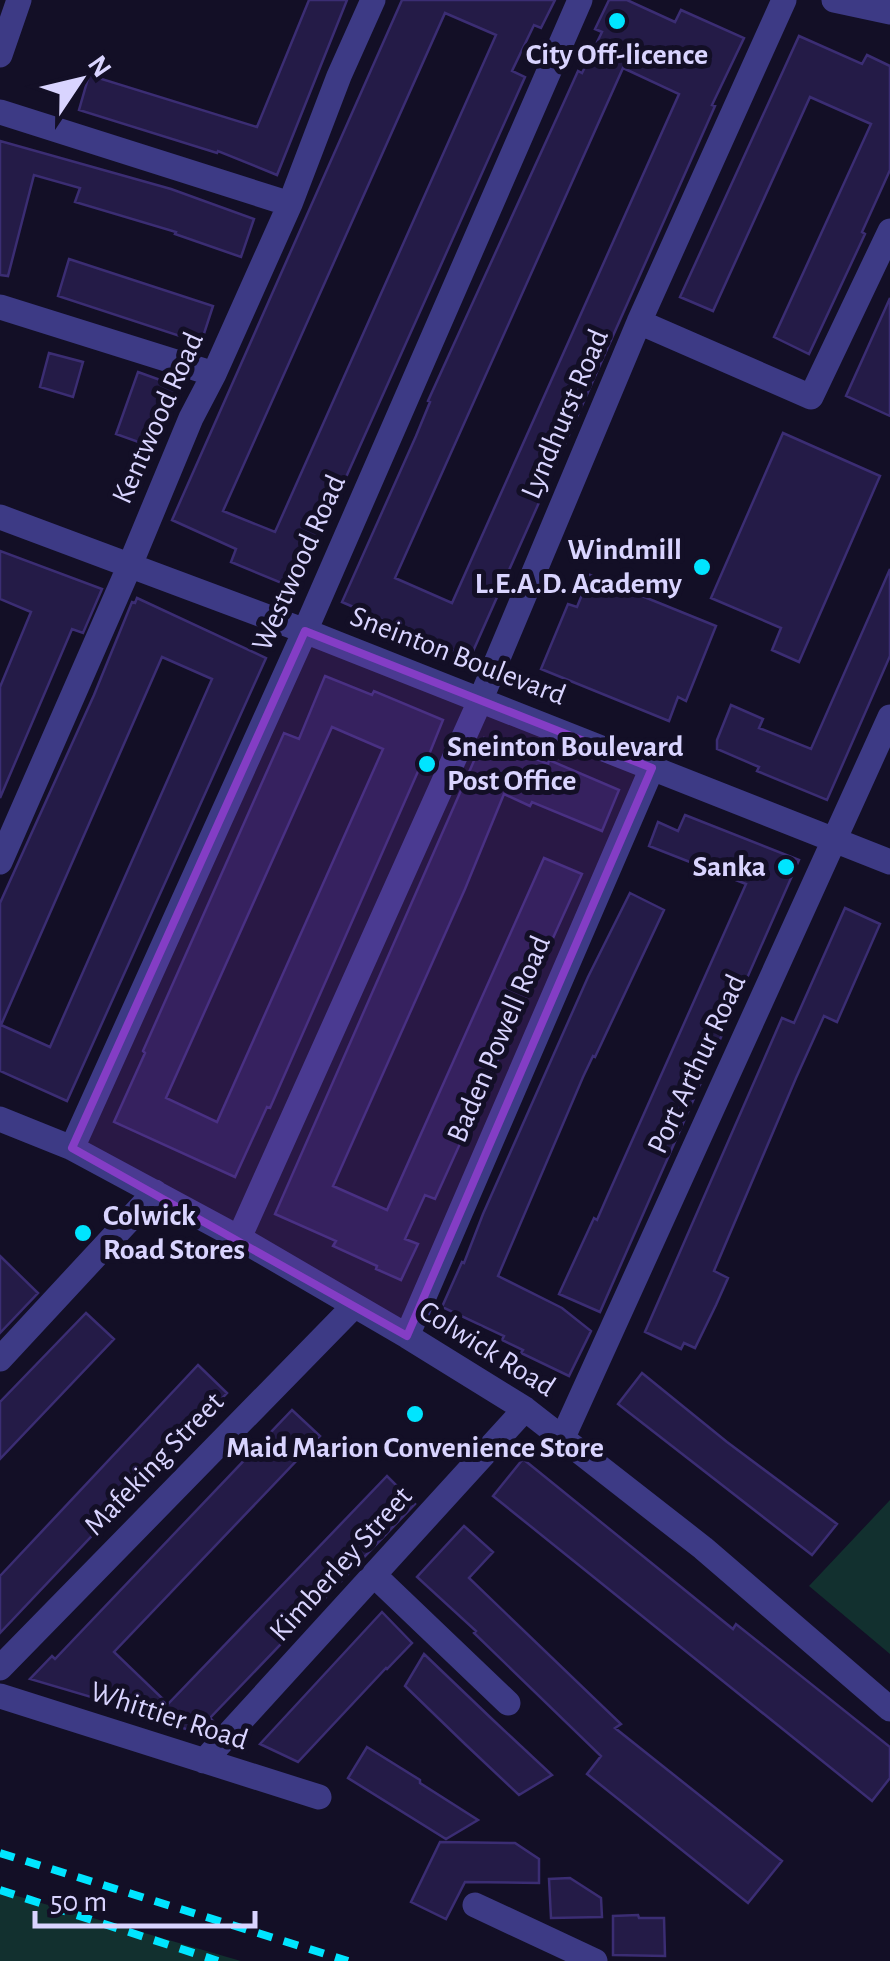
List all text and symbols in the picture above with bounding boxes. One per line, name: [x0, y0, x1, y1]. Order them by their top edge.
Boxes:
marker: City Off-licence: [606, 10, 628, 32]
north arrow: [30, 30, 130, 130]
place label: City Off-licence: [526, 40, 708, 70]
text: N: [82, 51, 116, 83]
street label: Lyndhurst Road: [516, 325, 614, 503]
street label: Kentwood Road: [107, 328, 209, 508]
street label: Westwood Road: [247, 470, 351, 656]
place label: Windmill L.E.A.D. Academy: [475, 535, 683, 599]
marker: Windmill L.E.A.D. Academy: [691, 556, 713, 578]
street label: Sneinton Boulevard: [346, 601, 570, 711]
place label: Sneinton Boulevard Post Office: [447, 732, 684, 796]
marker: Sneinton Boulevard Post Office: [416, 753, 438, 775]
place label: Sanka: [693, 852, 766, 882]
marker: Sanka: [775, 856, 797, 878]
street label: Baden Powell Road: [442, 931, 556, 1147]
street label: Port Arthur Road: [642, 970, 752, 1158]
place label: Colwick Road Stores: [103, 1201, 245, 1265]
marker: Colwick Road Stores: [72, 1222, 94, 1244]
street label: Colwick Road: [414, 1295, 560, 1403]
street label: Mafeking Street: [79, 1386, 230, 1541]
marker: Maid Marion Convenience Store: [404, 1403, 426, 1425]
place label: Maid Marion Convenience Store: [226, 1433, 604, 1463]
street label: Kimberley Street: [264, 1481, 418, 1647]
street label: Whittier Road: [86, 1676, 252, 1756]
scale bar: [35, 1866, 255, 1928]
text: 50 m: [50, 1887, 107, 1917]

